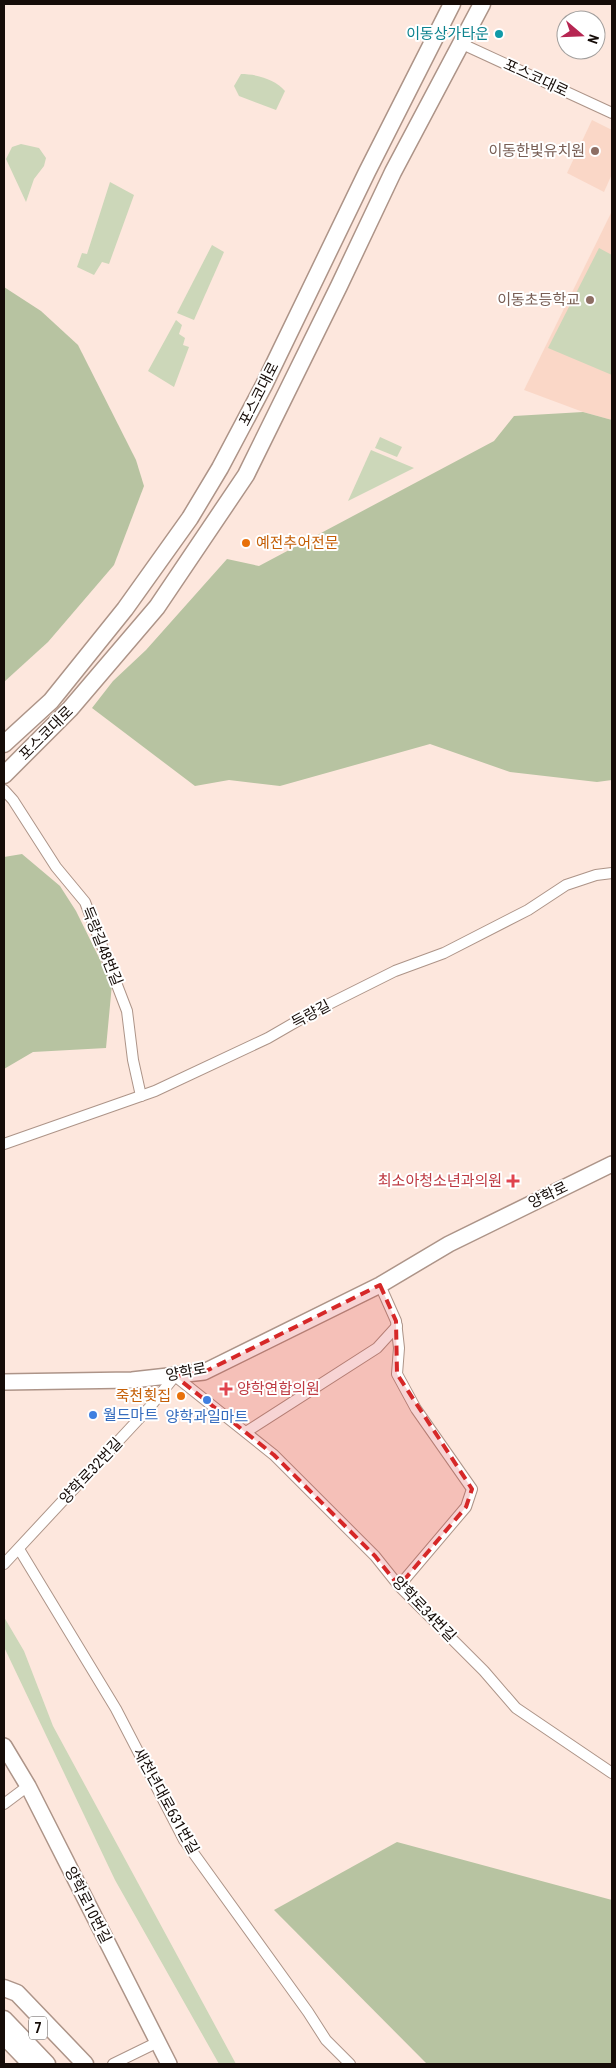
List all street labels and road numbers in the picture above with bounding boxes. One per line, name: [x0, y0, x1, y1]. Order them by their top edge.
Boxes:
street label: 포스코대로: [501, 55, 571, 101]
street label: 포스코대로: [235, 359, 283, 429]
street label: 포스코대로: [15, 702, 77, 764]
street label: 득량길48번길: [78, 904, 126, 988]
street label: 득량길: [288, 996, 334, 1032]
street label: 양학로: [525, 1178, 571, 1212]
street label: 양학로: [164, 1359, 208, 1385]
street label: 양학로32번길: [56, 1434, 126, 1508]
street label: 양학로34번길: [388, 1573, 460, 1645]
street label: 새천년대로631번길: [129, 1745, 203, 1857]
street label: 양학로10번길: [61, 1864, 115, 1946]
road number: 7: [29, 2016, 47, 2040]

